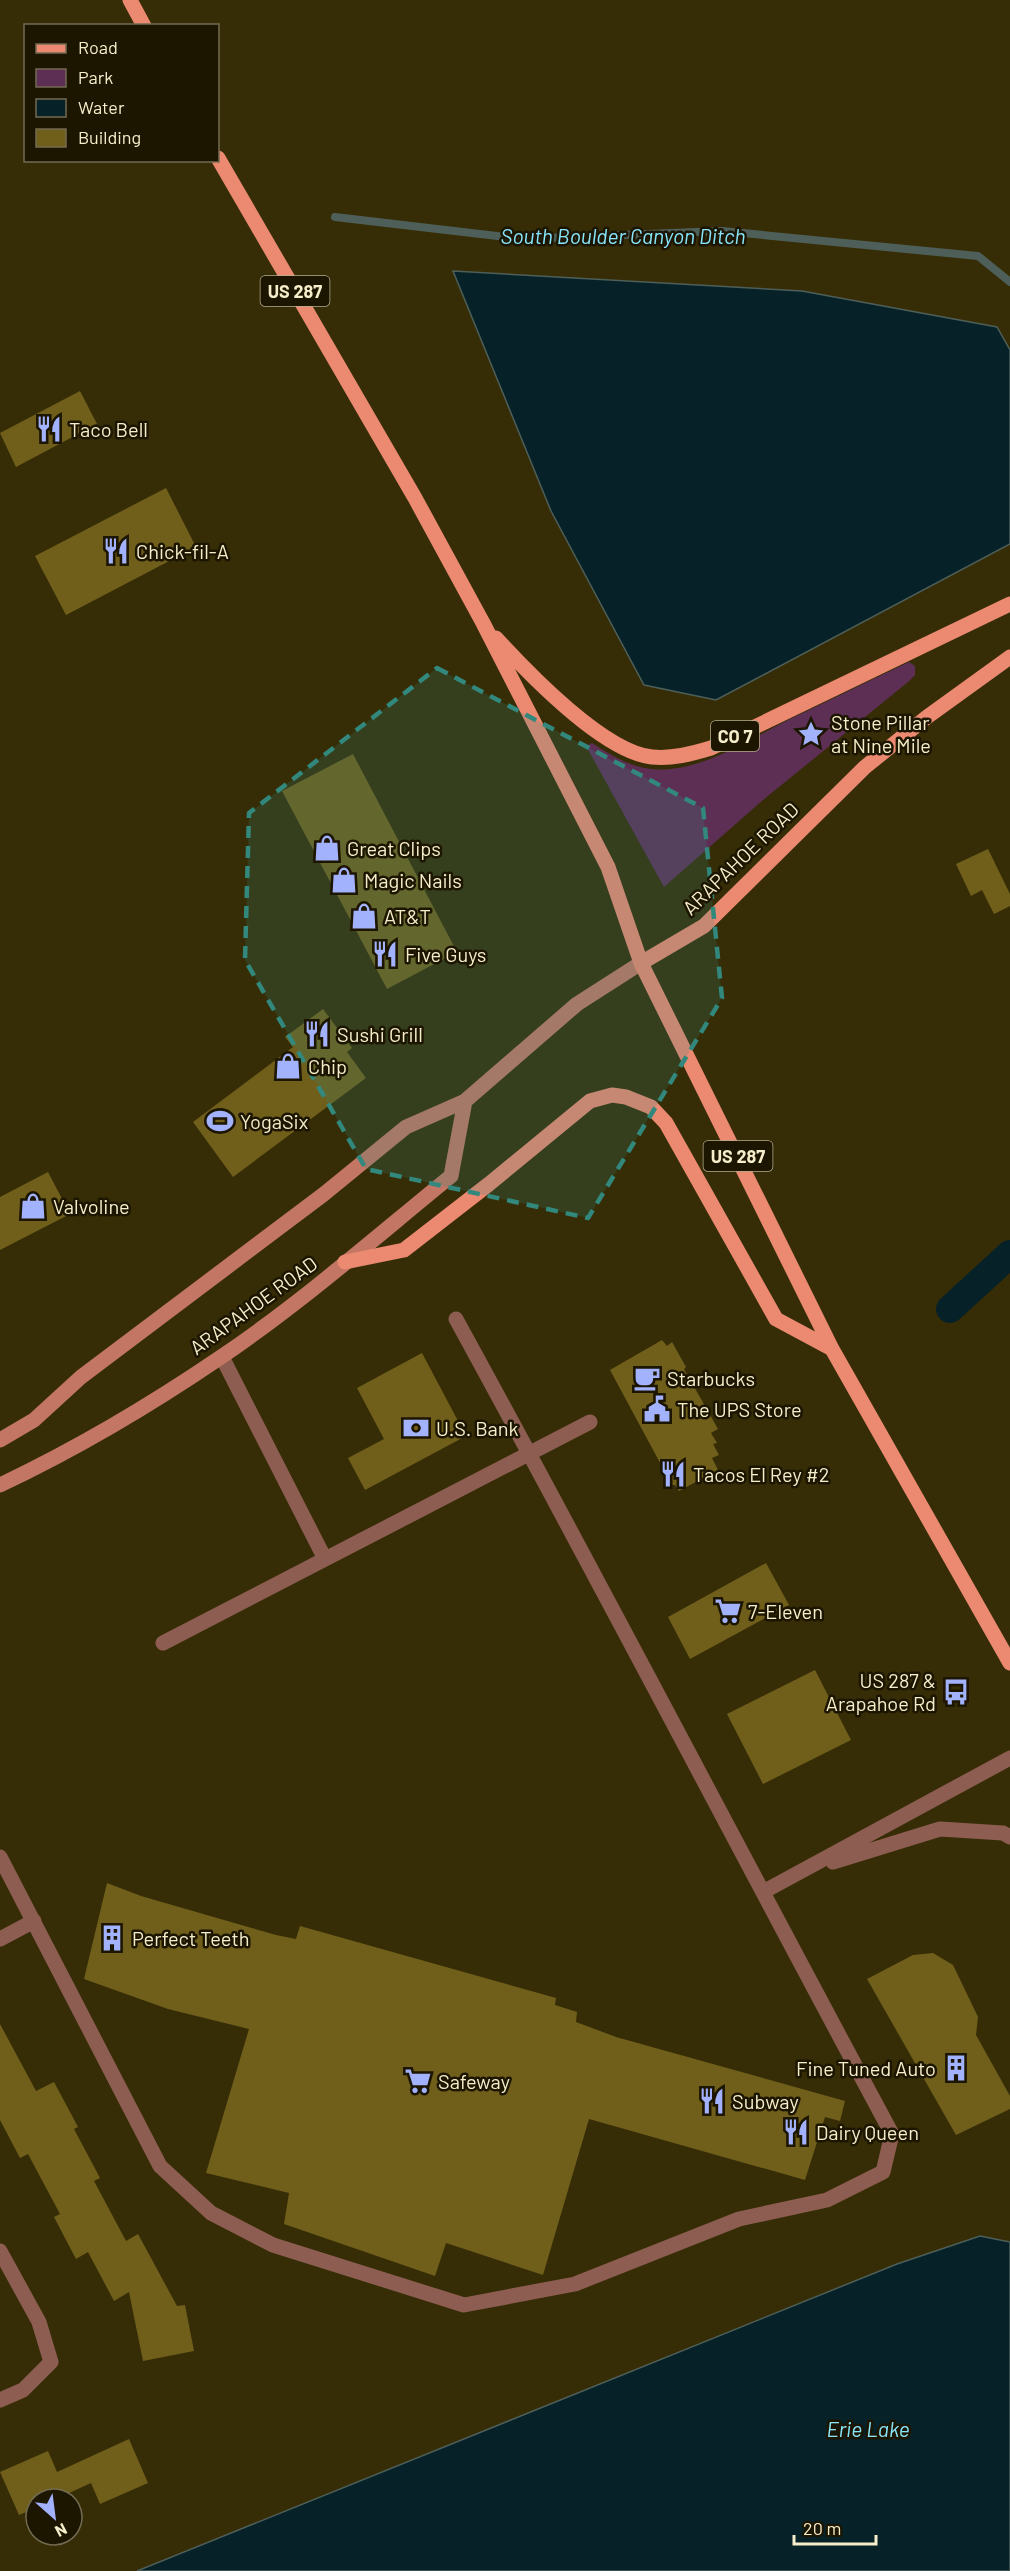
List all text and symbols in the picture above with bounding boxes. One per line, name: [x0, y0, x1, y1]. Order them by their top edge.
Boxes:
legend: [24, 24, 219, 162]
text: Road: [78, 36, 118, 58]
text: Park: [78, 66, 113, 88]
text: Water: [78, 96, 125, 118]
text: Building: [78, 126, 141, 148]
water label: South Boulder Canyon Ditch: [500, 223, 746, 248]
road number: US 287: [260, 276, 330, 306]
restaurant icon: Taco Bell: [34, 414, 64, 444]
place label: Taco Bell: [69, 417, 148, 441]
restaurant icon: Chick-fil-A: [101, 536, 131, 566]
place label: Chick-fil-A: [136, 539, 229, 563]
place label: Stone Pillar at Nine Mile: [831, 710, 931, 757]
place icon: Stone Pillar at Nine Mile: [796, 719, 826, 749]
road number: CO 7: [711, 721, 759, 751]
street label: ARAPAHOE ROAD: [677, 797, 803, 919]
shop icon: Great Clips: [312, 833, 342, 863]
place label: Great Clips: [347, 836, 441, 860]
shop icon: Magic Nails: [329, 865, 359, 895]
place label: Magic Nails: [364, 868, 462, 892]
shop icon: AT&T: [349, 901, 379, 931]
place label: AT&T: [384, 904, 431, 928]
restaurant icon: Five Guys: [370, 939, 400, 969]
place label: Five Guys: [405, 942, 486, 966]
restaurant icon: Sushi Grill: [302, 1019, 332, 1049]
place label: Sushi Grill: [337, 1022, 423, 1046]
shop icon: Chip: [273, 1051, 303, 1081]
place label: Chip: [308, 1054, 347, 1078]
sports icon: YogaSix: [205, 1106, 235, 1136]
place label: YogaSix: [240, 1109, 309, 1133]
road number: US 287: [704, 1141, 772, 1171]
shop icon: Valvoline: [18, 1191, 48, 1221]
place label: Valvoline: [53, 1194, 130, 1218]
street label: ARAPAHOE ROAD: [185, 1251, 321, 1359]
cafe icon: Starbucks: [632, 1363, 662, 1393]
place label: Starbucks: [667, 1366, 755, 1390]
public building icon: The UPS Store: [642, 1394, 672, 1424]
place label: The UPS Store: [677, 1397, 802, 1421]
bank icon: U.S. Bank: [401, 1413, 431, 1443]
place label: U.S. Bank: [436, 1416, 519, 1440]
restaurant icon: Tacos El Rey #2: [658, 1459, 688, 1489]
place label: Tacos El Rey #2: [693, 1462, 830, 1486]
supermarket icon: 7-Eleven: [713, 1596, 743, 1626]
place label: 7-Eleven: [748, 1599, 823, 1623]
place label: US 287 & Arapahoe Rd: [826, 1668, 936, 1715]
bus stop icon: US 287 & Arapahoe Rd: [941, 1677, 971, 1707]
building icon: Perfect Teeth: [97, 1923, 127, 1953]
place label: Perfect Teeth: [132, 1926, 249, 1950]
building icon: Fine Tuned Auto: [941, 2053, 971, 2083]
place label: Fine Tuned Auto: [796, 2056, 936, 2080]
supermarket icon: Safeway: [403, 2066, 433, 2096]
place label: Safeway: [438, 2069, 510, 2093]
restaurant icon: Subway: [697, 2086, 727, 2116]
place label: Subway: [732, 2089, 799, 2113]
restaurant icon: Dairy Queen: [781, 2117, 811, 2147]
place label: Dairy Queen: [816, 2120, 919, 2144]
water label: Erie Lake: [826, 2416, 910, 2441]
north arrow: [24, 2487, 84, 2547]
scale bar: [794, 2508, 876, 2546]
text: 20 m: [803, 2517, 841, 2539]
text: N: [52, 2520, 70, 2542]

